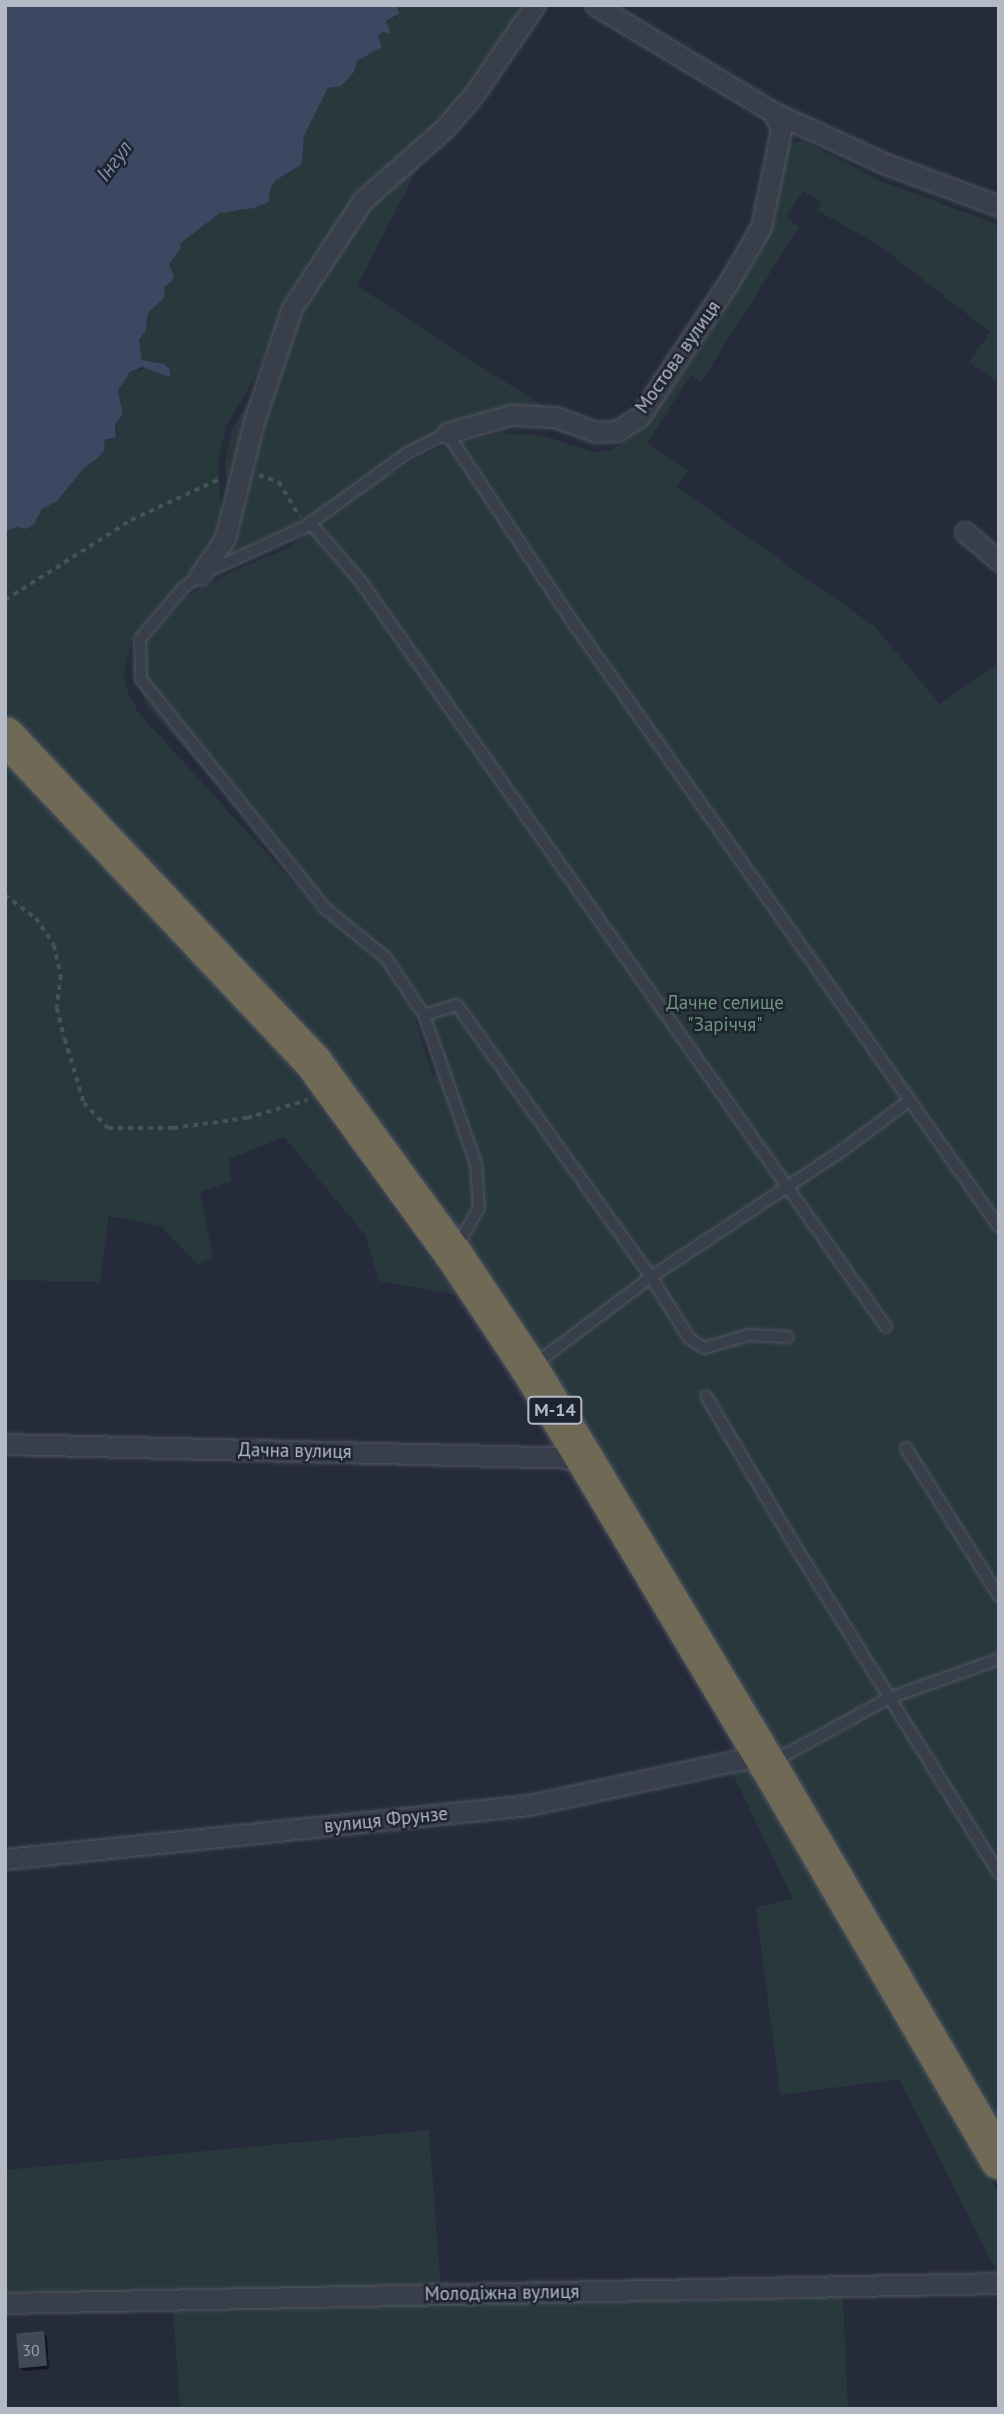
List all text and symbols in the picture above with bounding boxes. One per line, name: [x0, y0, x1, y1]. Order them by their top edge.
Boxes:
water label: Інгул: [91, 136, 137, 186]
street label: Мостова вулиця: [631, 296, 725, 418]
park label: Дачне селище "Заріччя": [666, 992, 784, 1036]
road number: М-14: [527, 1395, 583, 1424]
street label: Дачна вулиця: [238, 1439, 352, 1463]
street label: вулиця Фрунзе: [323, 1802, 449, 1838]
street label: Молодіжна вулиця: [424, 2280, 580, 2306]
house number: 30: [22, 2340, 40, 2360]

